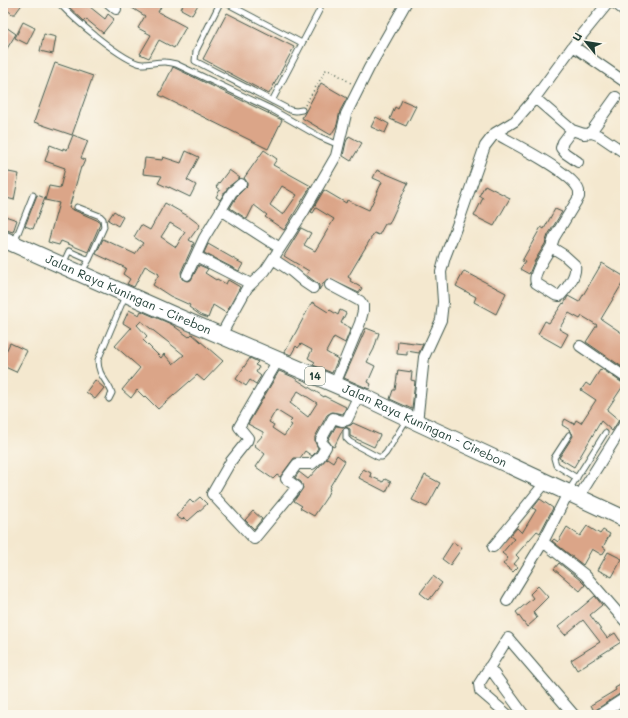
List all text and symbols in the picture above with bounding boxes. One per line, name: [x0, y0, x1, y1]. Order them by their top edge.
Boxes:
north arrow: [566, 22, 606, 62]
text: U: [568, 30, 585, 44]
street label: Jalan Raya Kuningan - Cirebon: [43, 250, 214, 337]
road number: 14: [305, 367, 325, 385]
street label: Jalan Raya Kuningan - Cirebon: [340, 380, 510, 470]

